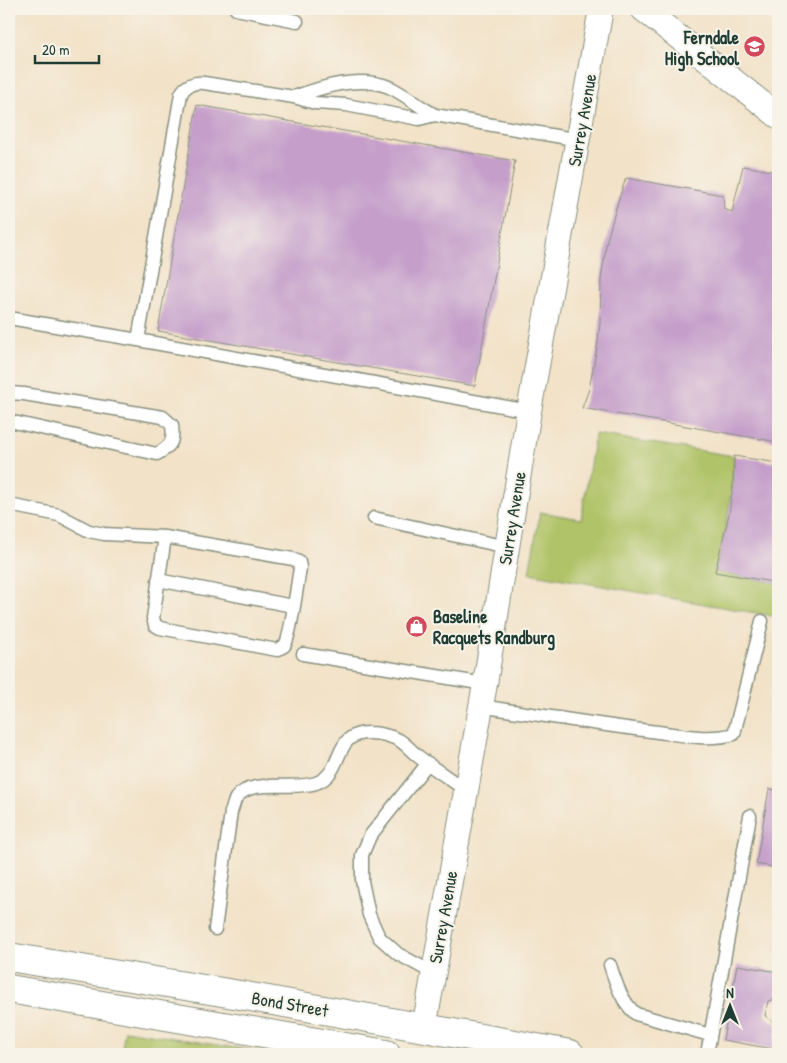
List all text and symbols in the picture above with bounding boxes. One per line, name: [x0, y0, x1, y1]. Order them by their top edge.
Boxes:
place label: Ferndale High School: [665, 25, 740, 72]
scale bar: [35, 32, 99, 64]
school or university icon: Ferndale High School: [743, 35, 767, 59]
text: 20 m: [42, 39, 69, 60]
street label: Surrey Avenue: [562, 72, 602, 168]
street label: Surrey Avenue: [492, 470, 532, 566]
place label: Baseline Racquets Randburg: [433, 604, 555, 651]
shop icon: Baseline Racquets Randburg: [405, 614, 429, 638]
street label: Surrey Avenue: [423, 869, 463, 965]
north arrow: [704, 980, 754, 1030]
text: N: [726, 983, 734, 1002]
street label: Bond Street: [250, 985, 331, 1023]

